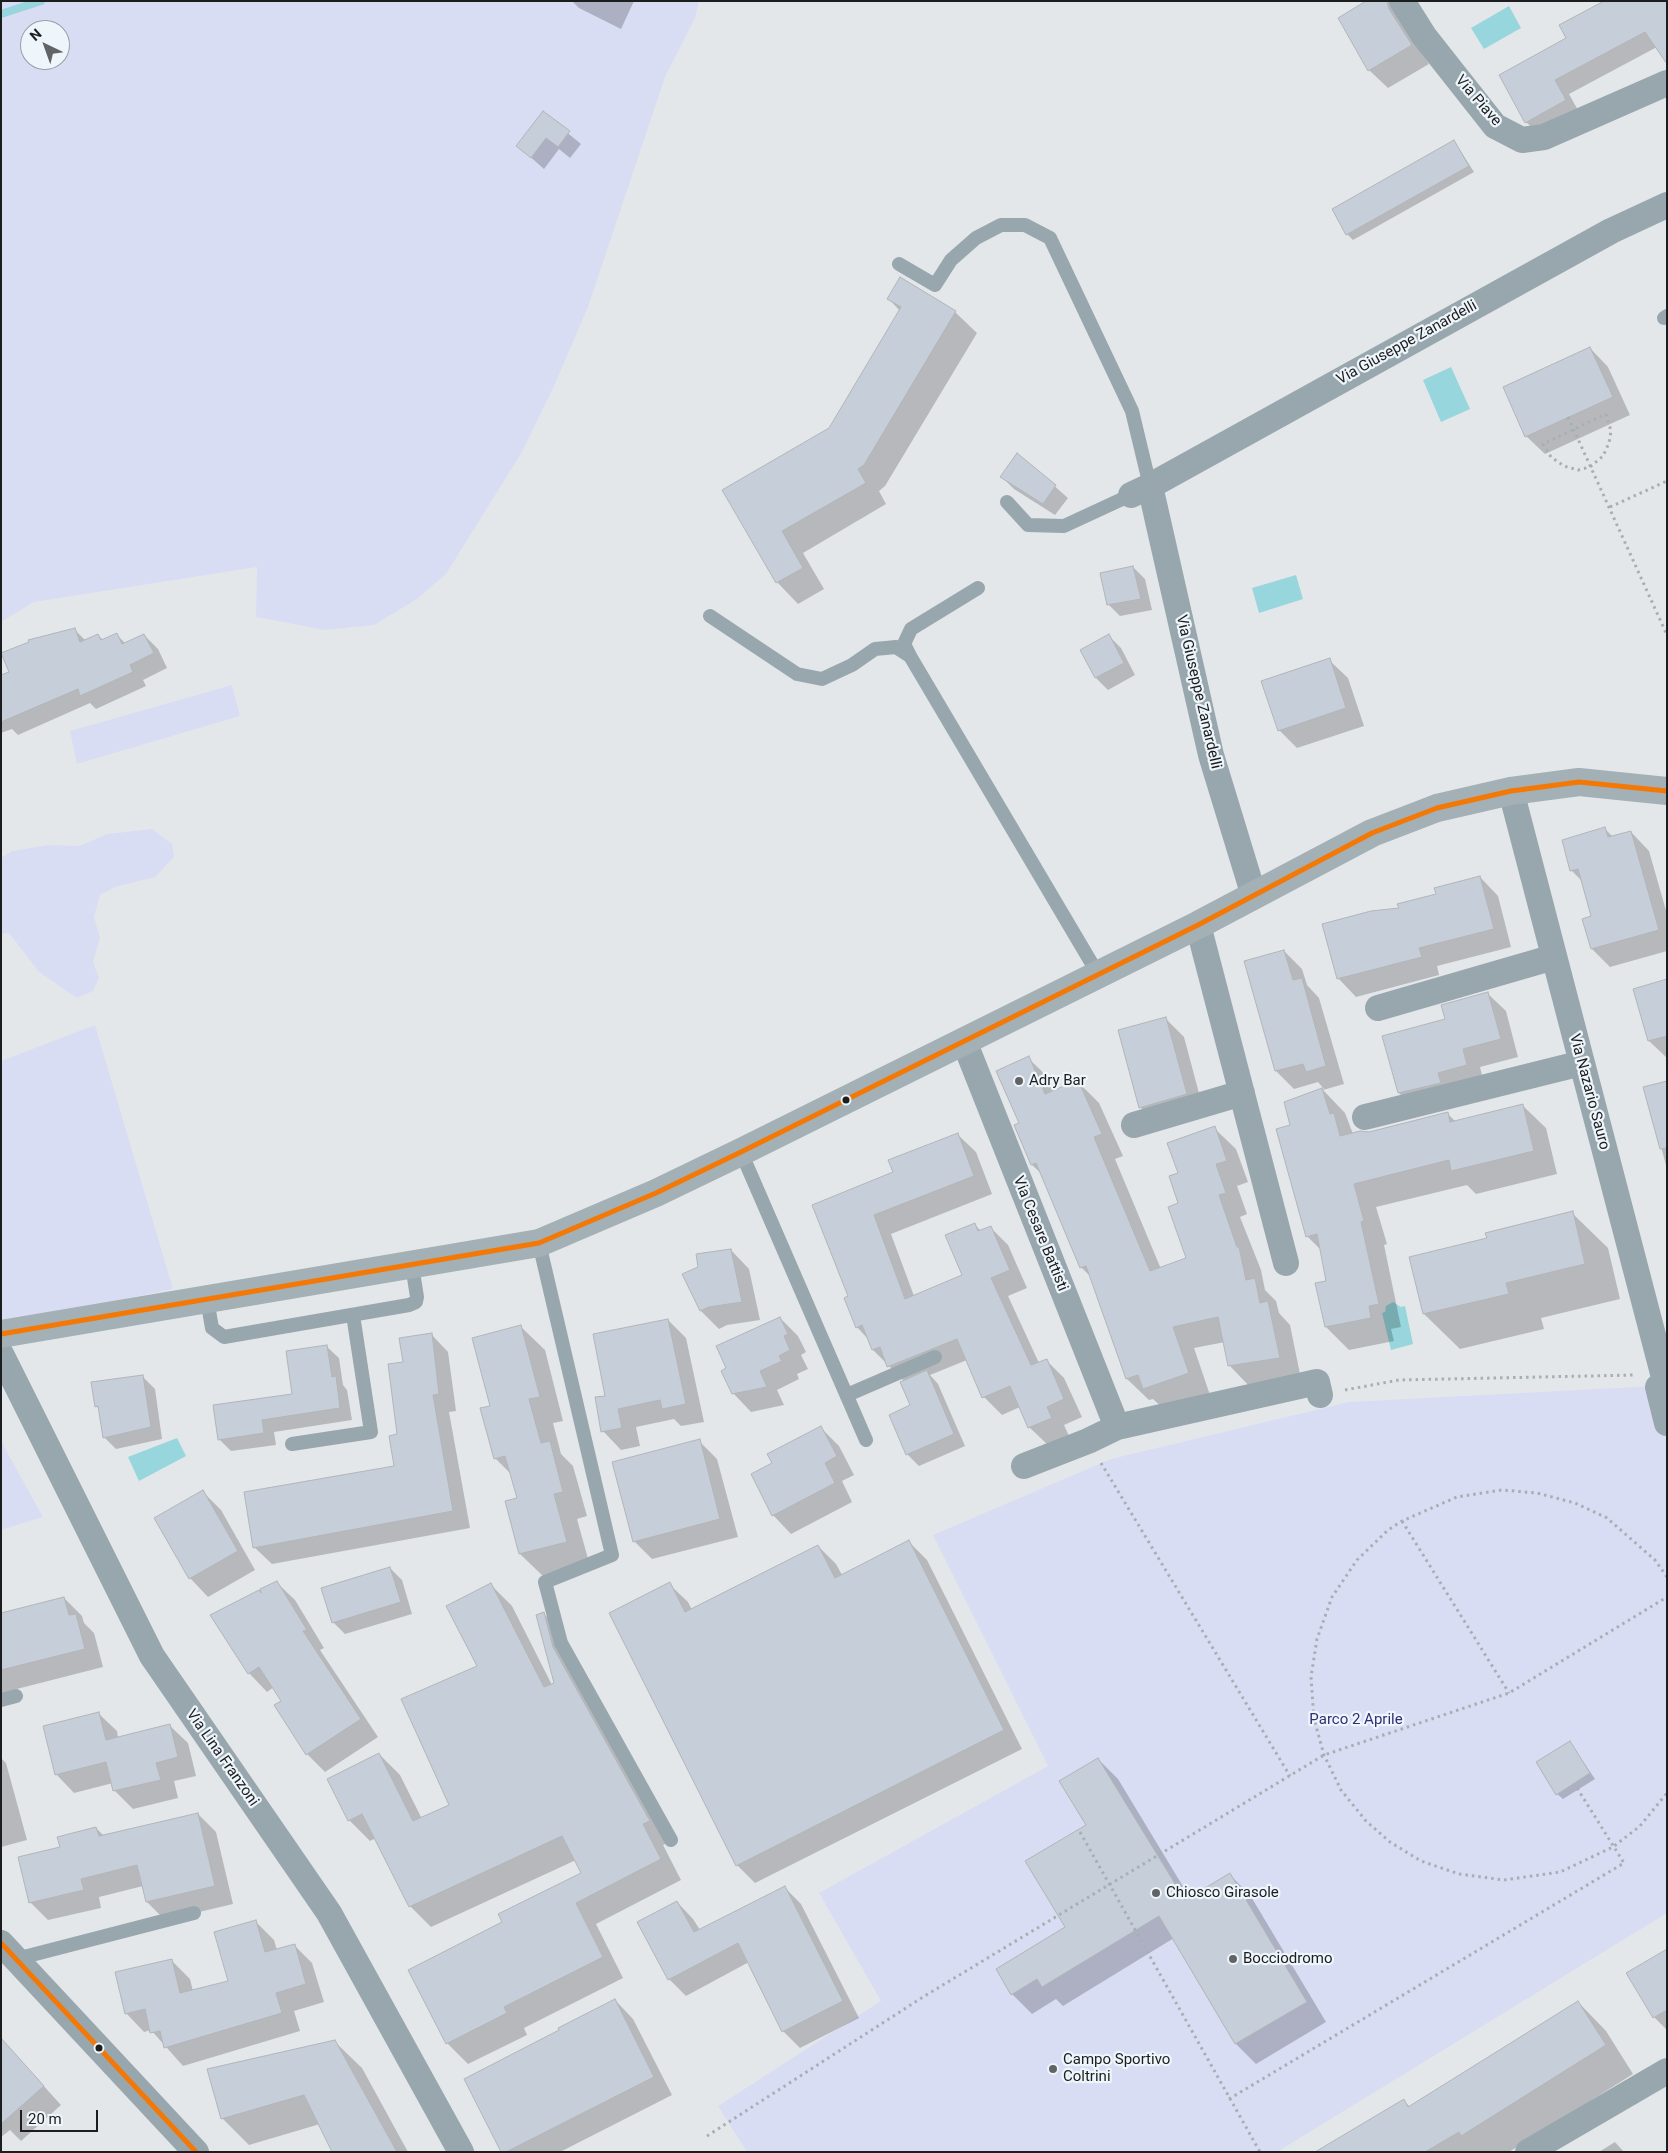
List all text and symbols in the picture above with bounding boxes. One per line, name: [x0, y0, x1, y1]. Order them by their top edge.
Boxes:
north arrow: [20, 20, 70, 70]
text: N: [27, 25, 45, 44]
street label: Via Piave: [1451, 72, 1505, 130]
street label: Via Giuseppe Zanardelli: [1334, 297, 1480, 389]
street label: Via Giuseppe Zanardelli: [1172, 613, 1224, 771]
street label: Via Nazario Sauro: [1565, 1032, 1613, 1152]
place label: Adry Bar: [1029, 1072, 1086, 1090]
marker: Adry Bar: [1013, 1075, 1025, 1087]
unlabelled marker: [841, 1095, 851, 1105]
street label: Via Cesare Battisti: [1009, 1174, 1071, 1294]
street label: Via Lina Franzoni: [182, 1706, 262, 1810]
park label: Parco 2 Aprile: [1309, 1711, 1403, 1729]
place label: Chiosco Girasole: [1166, 1884, 1279, 1902]
marker: Chiosco Girasole: [1150, 1887, 1162, 1899]
place label: Bocciodromo: [1243, 1950, 1332, 1968]
marker: Bocciodromo: [1227, 1953, 1239, 1965]
unlabelled marker: [94, 2043, 104, 2053]
place label: Campo Sportivo Coltrini: [1063, 2051, 1170, 2086]
marker: Campo Sportivo Coltrini: [1047, 2063, 1059, 2075]
scale bar: [22, 2100, 100, 2132]
text: 20 m: [28, 2110, 62, 2128]

